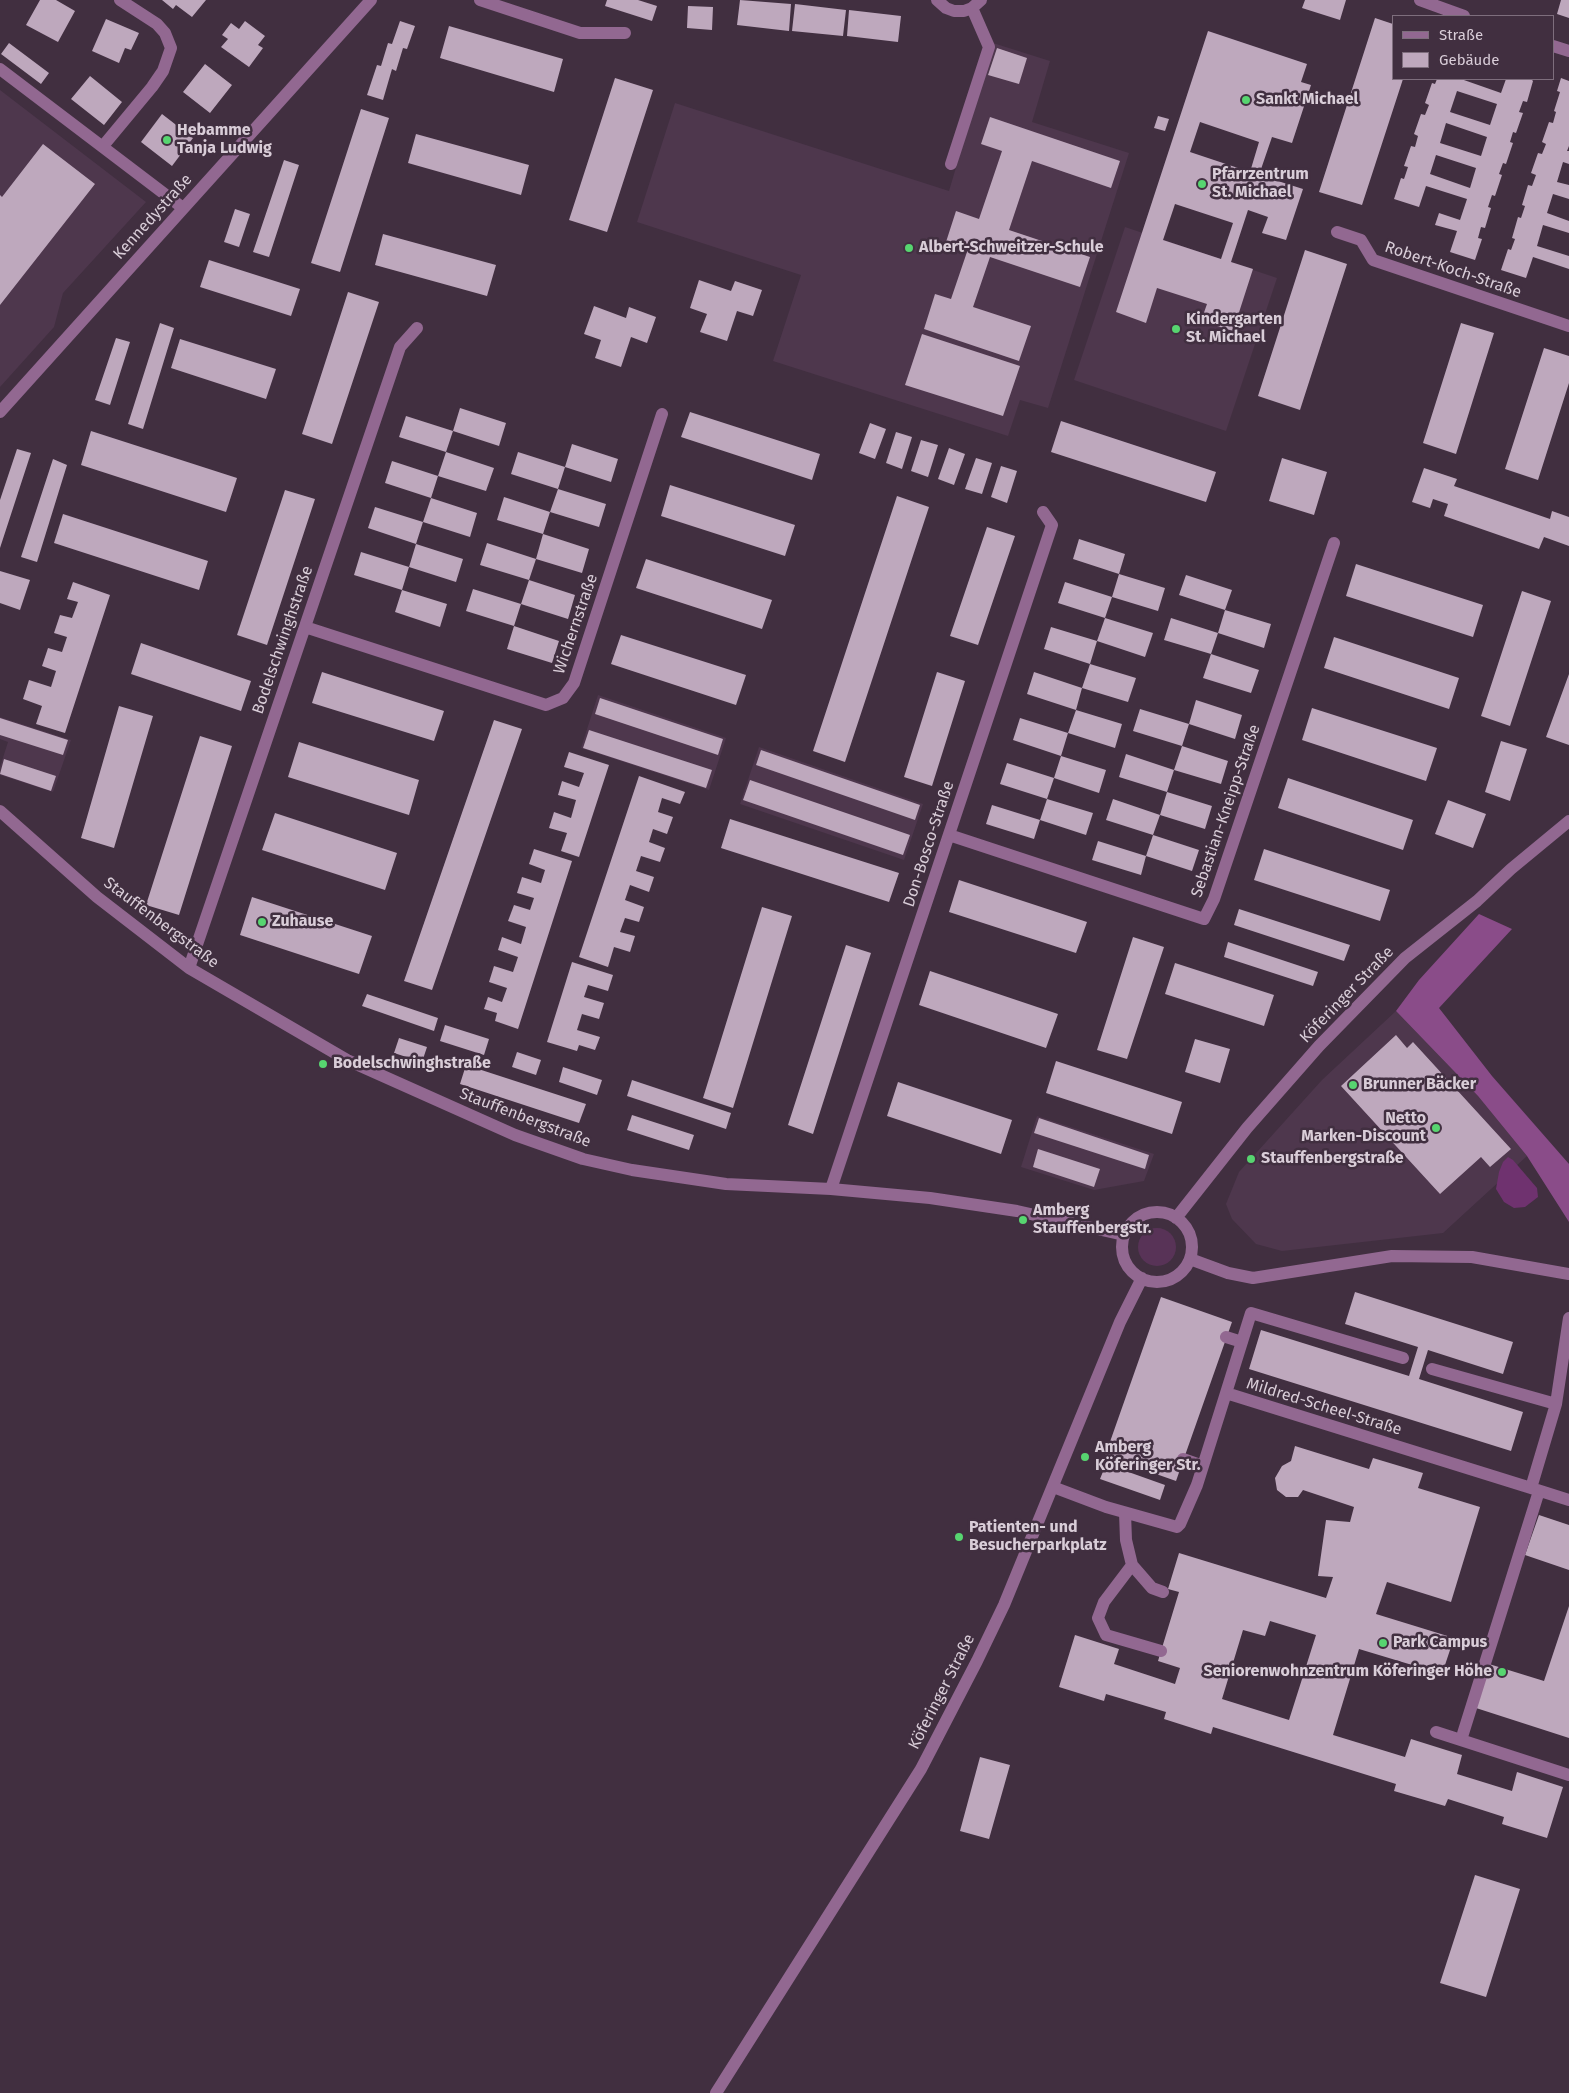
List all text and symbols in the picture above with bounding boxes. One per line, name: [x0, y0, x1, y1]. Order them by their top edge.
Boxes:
legend: [1392, 15, 1554, 80]
text: Straße: [1439, 26, 1483, 44]
text: Gebäude: [1439, 51, 1499, 69]
place label: Sankt Michael: [1256, 90, 1358, 110]
marker: Sankt Michael: [1240, 94, 1252, 106]
place label: Hebamme Tanja Ludwig: [177, 121, 272, 159]
marker: Hebamme Tanja Ludwig: [161, 134, 173, 146]
place label: Pfarrzentrum St. Michael: [1212, 165, 1309, 203]
street label: Kennedystraße: [110, 170, 196, 264]
marker: Pfarrzentrum St. Michael: [1196, 178, 1208, 190]
place label: Albert-Schweitzer-Schule: [919, 238, 1104, 258]
street label: Robert-Koch-Straße: [1382, 238, 1524, 302]
marker: Albert-Schweitzer-Schule: [903, 242, 915, 254]
place label: Kindergarten St. Michael: [1186, 310, 1282, 348]
marker: Kindergarten St. Michael: [1170, 323, 1182, 335]
street label: Bodelschwinghstraße: [249, 563, 317, 717]
street label: Wichernstraße: [550, 571, 602, 677]
street label: Sebastian-Kneipp-Straße: [1187, 722, 1265, 900]
street label: Don-Bosco-Straße: [900, 778, 958, 910]
street label: Stauffenbergstraße: [100, 873, 222, 973]
place label: Zuhause: [272, 912, 333, 932]
marker: Zuhause: [256, 916, 268, 928]
street label: Köferinger Straße: [1296, 943, 1398, 1047]
place label: Bodelschwinghstraße: [333, 1054, 491, 1074]
marker: Bodelschwinghstraße: [317, 1058, 329, 1070]
place label: Brunner Bäcker: [1363, 1075, 1476, 1095]
marker: Brunner Bäcker: [1347, 1079, 1359, 1091]
street label: Stauffenbergstraße: [457, 1084, 593, 1152]
place label: Netto Marken-Discount: [1301, 1109, 1426, 1147]
marker: Netto Marken-Discount: [1430, 1122, 1442, 1134]
place label: Stauffenbergstraße: [1261, 1149, 1404, 1169]
marker: Stauffenbergstraße: [1245, 1153, 1257, 1165]
place label: Amberg Stauffenbergstr.: [1033, 1201, 1152, 1239]
marker: Amberg Stauffenbergstr.: [1017, 1214, 1029, 1226]
street label: Mildred-Scheel-Straße: [1244, 1374, 1404, 1440]
place label: Amberg Köferinger Str.: [1095, 1438, 1201, 1476]
marker: Amberg Köferinger Str.: [1079, 1451, 1091, 1463]
place label: Patienten- und Besucherparkplatz: [969, 1518, 1107, 1556]
marker: Patienten- und Besucherparkplatz: [953, 1531, 965, 1543]
street label: Köferinger Straße: [905, 1631, 979, 1753]
place label: Park Campus: [1393, 1633, 1487, 1653]
marker: Park Campus: [1377, 1637, 1389, 1649]
place label: Seniorenwohnzentrum Köferinger Höhe: [1204, 1662, 1492, 1682]
marker: Seniorenwohnzentrum Köferinger Höhe: [1496, 1666, 1508, 1678]

